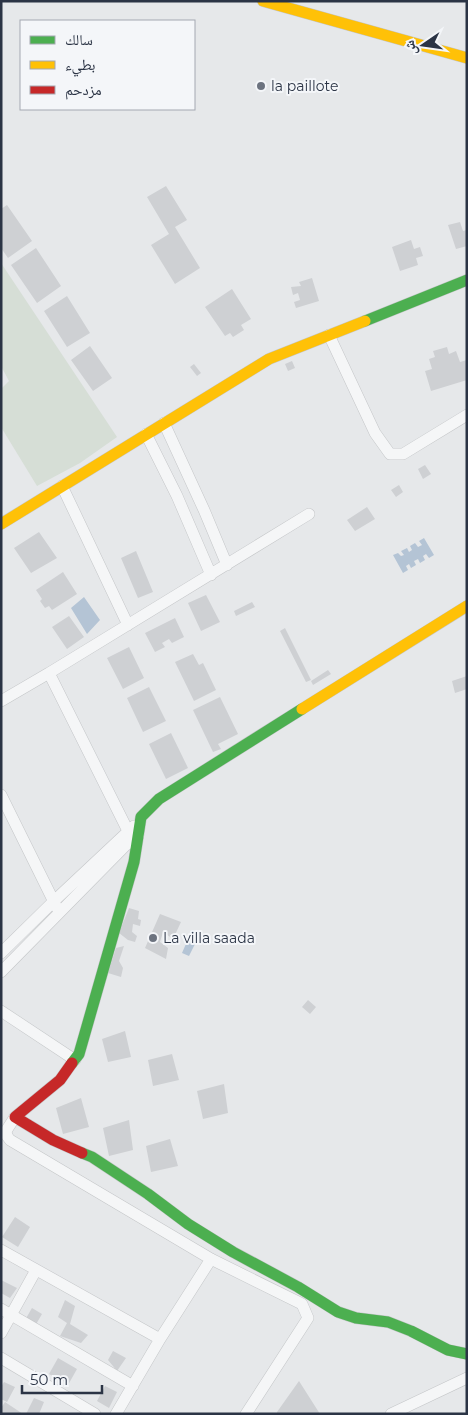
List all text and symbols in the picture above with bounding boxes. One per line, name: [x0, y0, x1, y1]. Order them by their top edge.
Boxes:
legend: [20, 20, 195, 110]
north arrow: [398, 20, 448, 70]
text: سالك: [65, 30, 93, 49]
text: ش: [400, 39, 421, 57]
text: بطيء: [65, 55, 95, 77]
place label: la paillote: [271, 77, 338, 95]
text: مزدحم: [65, 80, 102, 100]
marker: la paillote: [255, 80, 267, 92]
place label: La villa saada: [163, 929, 255, 947]
marker: La villa saada: [147, 932, 159, 944]
scale bar: [22, 1362, 102, 1394]
text: 50 m: [30, 1370, 68, 1389]

